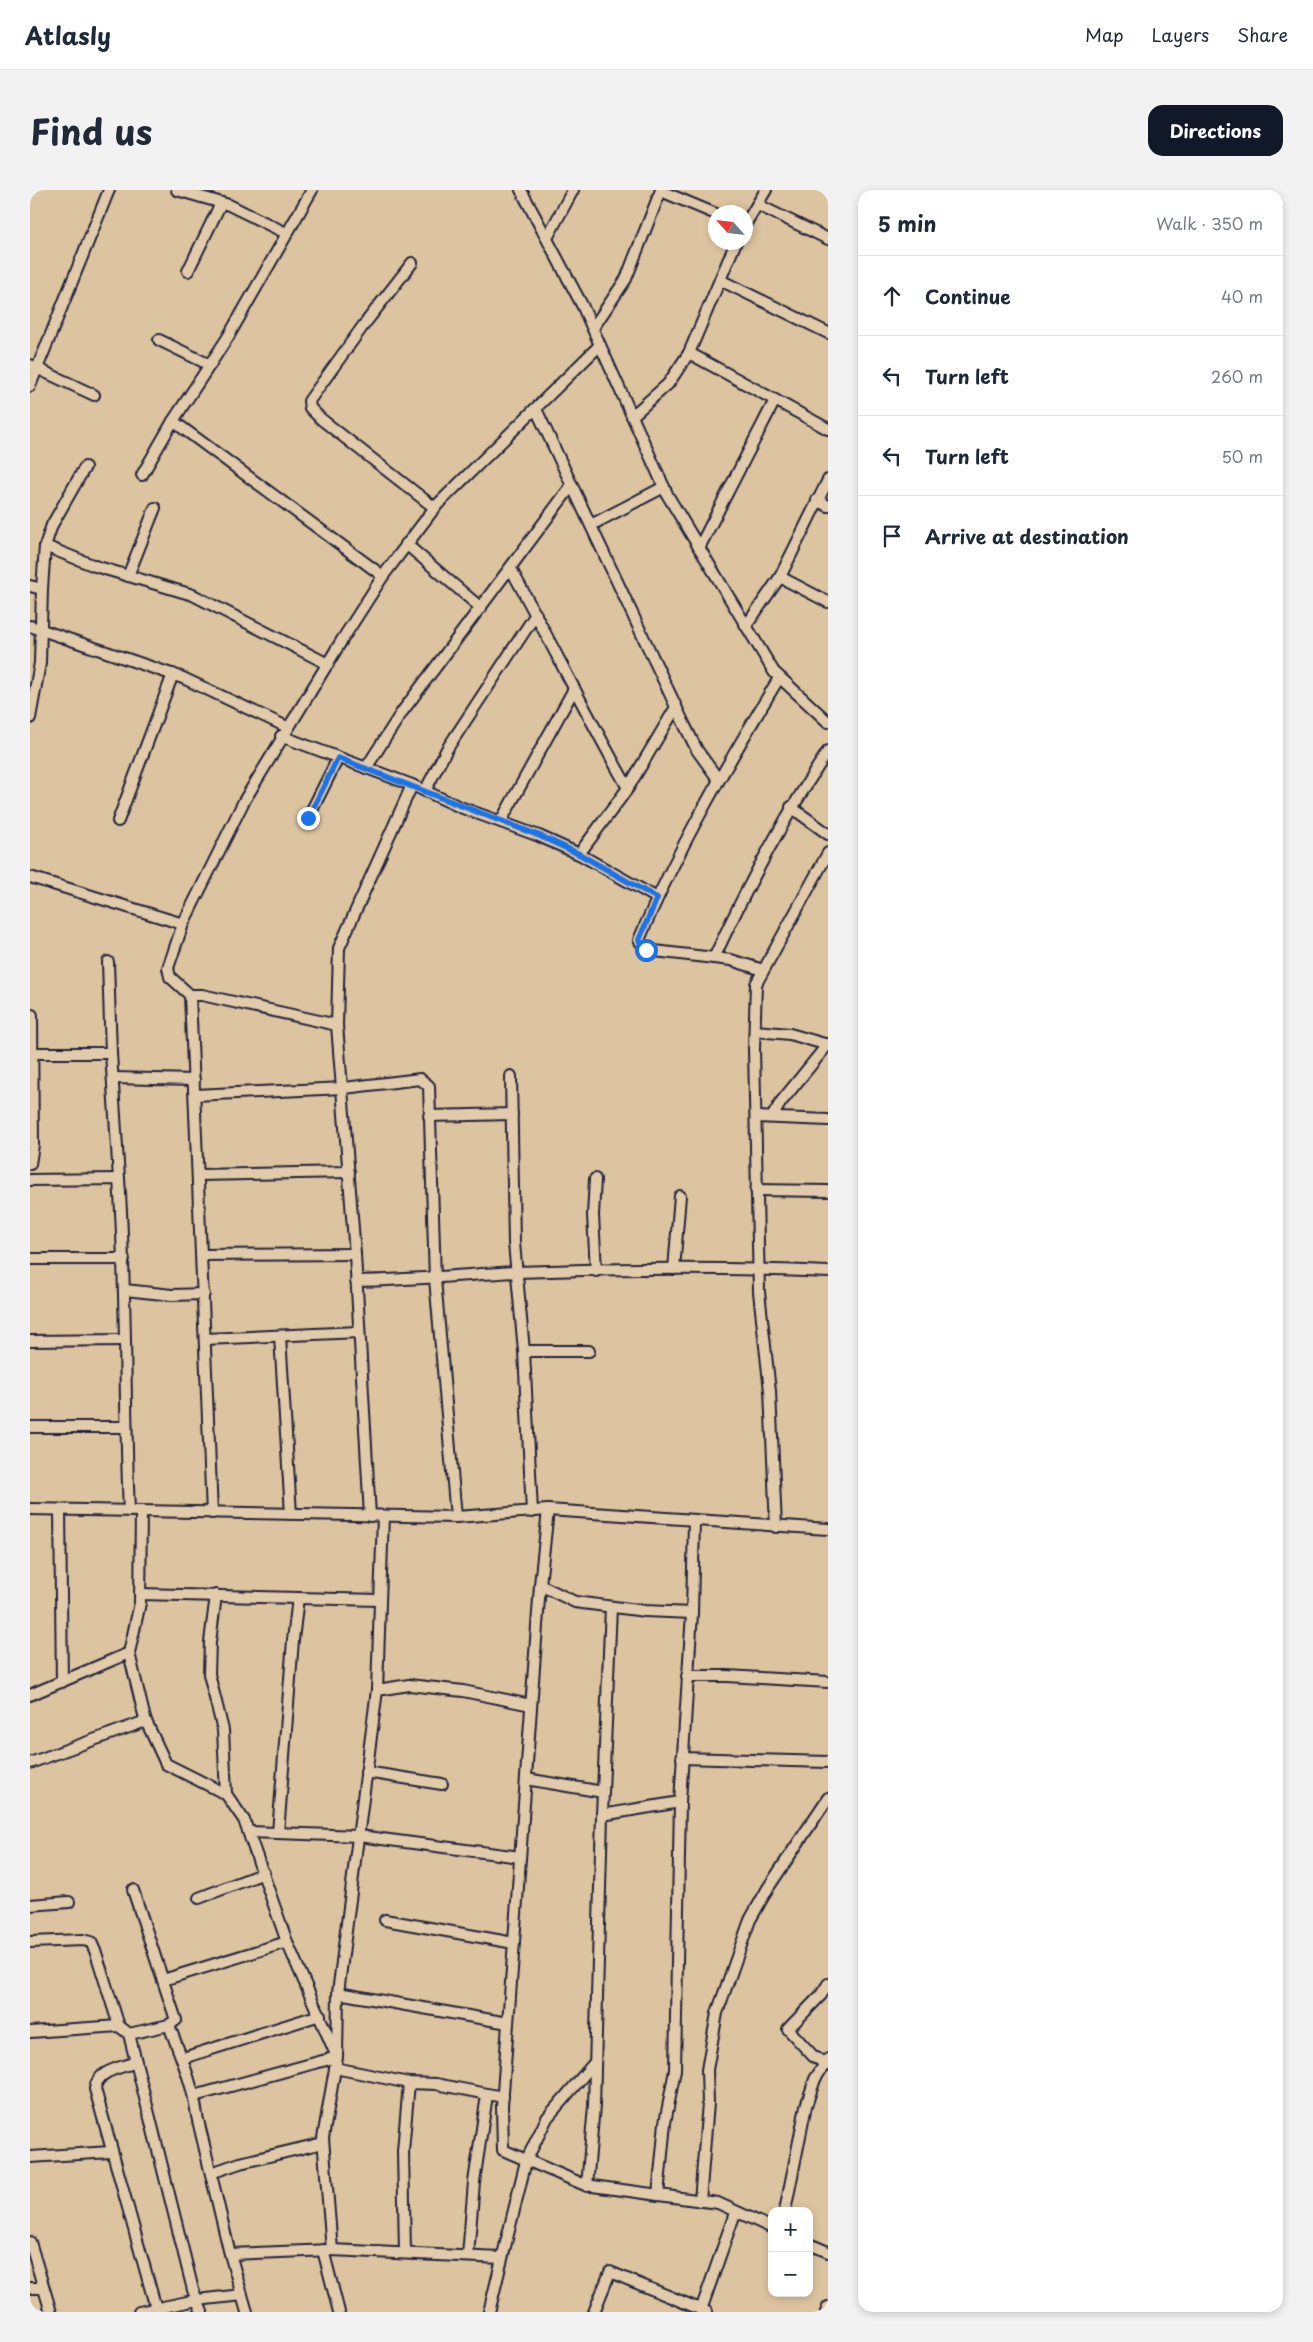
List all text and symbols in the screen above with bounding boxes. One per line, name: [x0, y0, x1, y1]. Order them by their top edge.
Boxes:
text: Atlasly: [25, 17, 111, 53]
text: Map: [1085, 21, 1124, 48]
text: Layers: [1152, 21, 1209, 48]
text: Share: [1237, 21, 1288, 48]
text: Find us: [30, 104, 152, 157]
button: Directions: [1148, 105, 1283, 156]
north arrow: [708, 205, 753, 250]
text: 5 min: [878, 207, 936, 239]
text: Walk · 350 m: [1156, 211, 1263, 235]
icon: ahead: [878, 282, 906, 310]
text: Continue: [925, 282, 1011, 310]
text: 40 m: [1221, 284, 1263, 308]
icon: left: [878, 362, 906, 390]
text: Turn left: [925, 362, 1009, 390]
text: 260 m: [1211, 364, 1263, 388]
icon: left: [878, 442, 906, 470]
text: Turn left: [925, 442, 1009, 470]
text: 50 m: [1222, 444, 1263, 468]
icon: arrive: [878, 522, 906, 550]
text: Arrive at destination: [925, 522, 1129, 550]
route end: [297, 807, 320, 830]
route start: [635, 939, 658, 962]
map controls: [768, 2207, 813, 2297]
button: +: [768, 2207, 813, 2252]
button: −: [768, 2252, 813, 2297]

